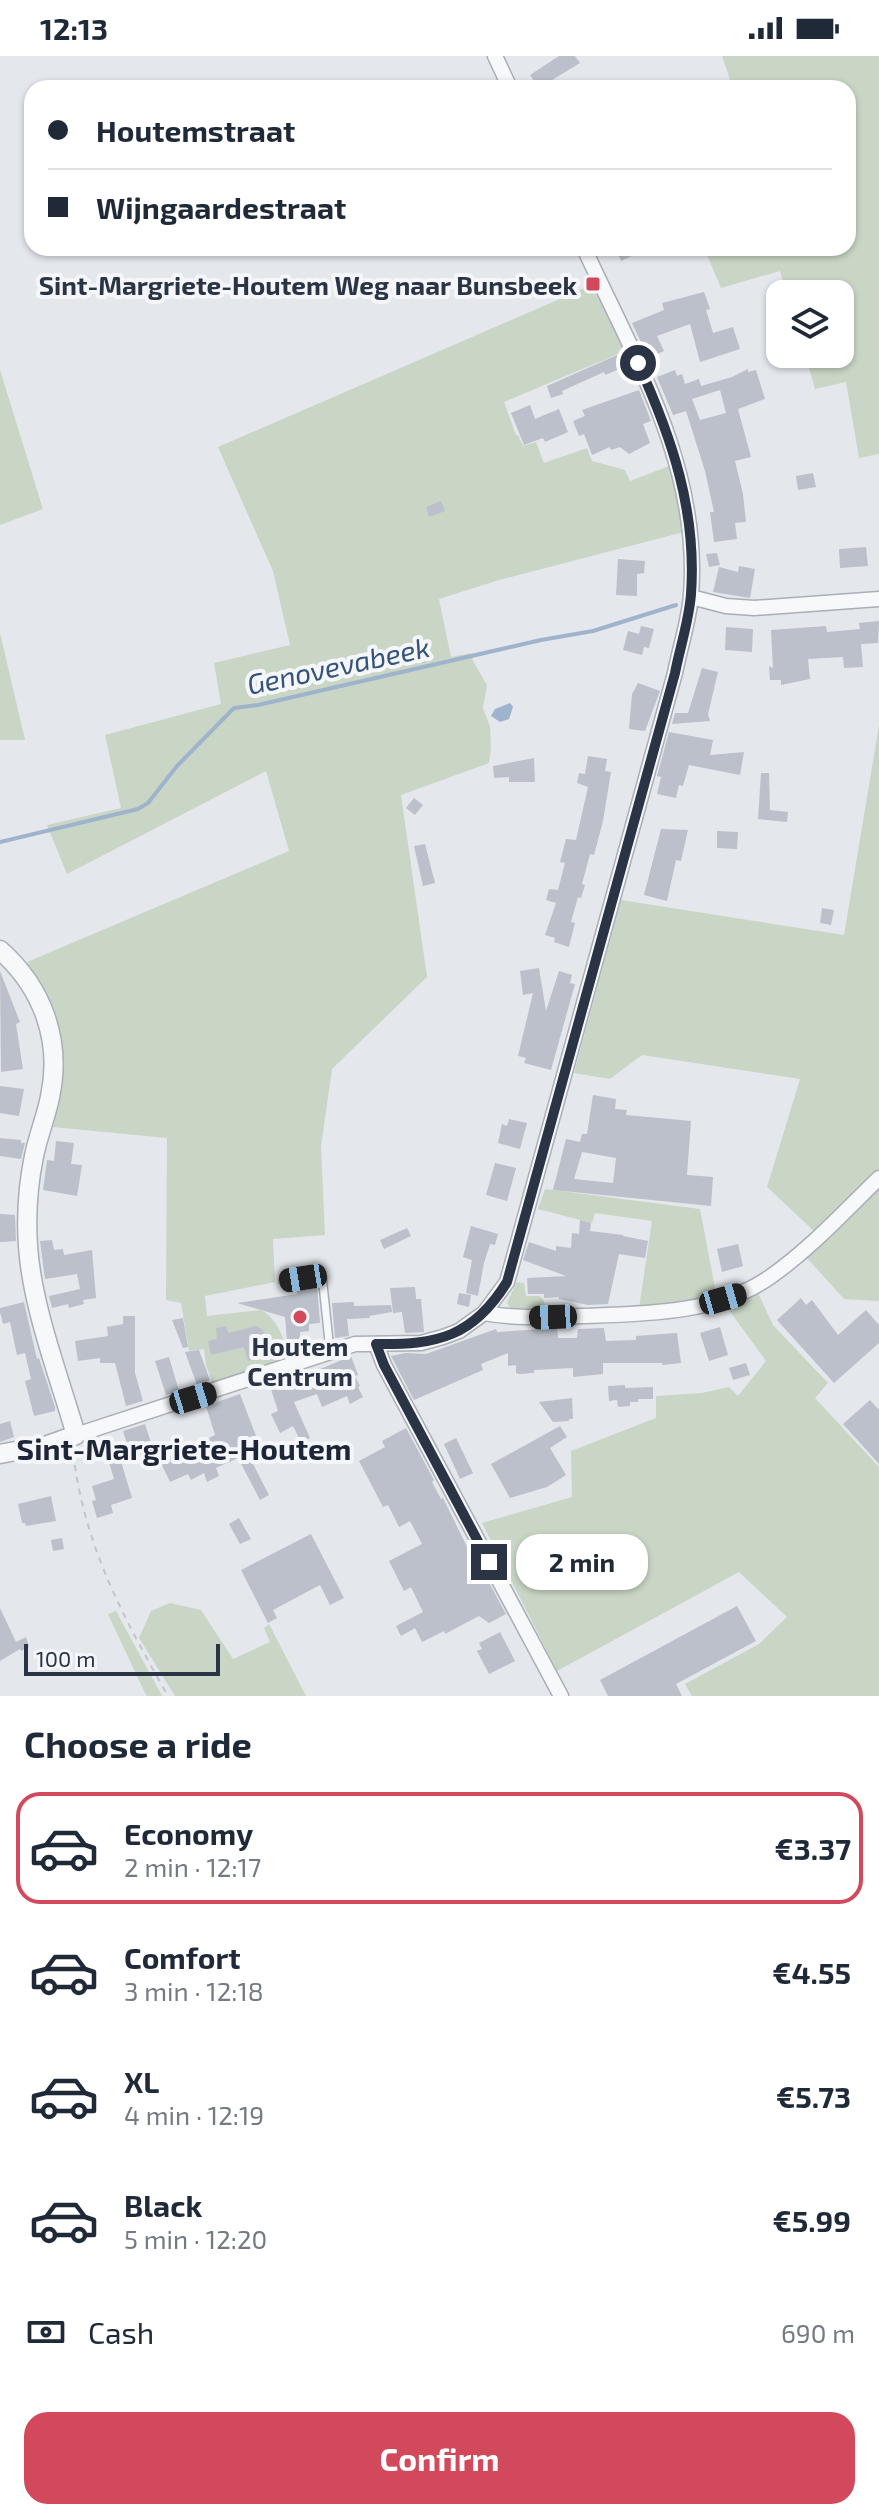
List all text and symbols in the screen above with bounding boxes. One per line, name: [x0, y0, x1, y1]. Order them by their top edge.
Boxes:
text: 12:13: [40, 10, 108, 46]
text: Houtemstraat: [96, 112, 295, 148]
text: Wijngaardestraat: [96, 189, 346, 225]
place label: Sint-Margriete-Houtem Weg naar Bunsbeek: [39, 269, 577, 300]
marker: Sint-Margriete-Houtem Weg naar Bunsbeek: [584, 275, 602, 293]
map controls: [766, 280, 854, 368]
button: layers: [766, 280, 854, 368]
route start: [620, 345, 656, 381]
water label: Genovevabeek: [244, 629, 432, 701]
car: [277, 1262, 329, 1294]
car: [697, 1281, 749, 1317]
car: [529, 1304, 577, 1330]
marker: Houtem Centrum: [291, 1308, 309, 1326]
place label: Houtem Centrum: [247, 1330, 353, 1391]
car: [167, 1380, 219, 1416]
district label: Sint-Margriete-Houtem: [17, 1430, 351, 1466]
callout: 2 min: [517, 1534, 649, 1590]
route end: [471, 1544, 507, 1580]
text: 2 min: [549, 1546, 615, 1577]
scale bar: [24, 1640, 220, 1676]
text: 100 m: [36, 1645, 95, 1671]
text: Choose a ride: [24, 1722, 252, 1765]
icon: car: [28, 1812, 100, 1884]
text: Economy: [124, 1815, 253, 1851]
text: €3.37: [775, 1830, 851, 1866]
text: 2 min · 12:17: [124, 1851, 261, 1882]
icon: car: [28, 1936, 100, 2008]
text: Comfort: [124, 1939, 241, 1975]
text: €4.55: [772, 1954, 851, 1990]
text: 3 min · 12:18: [124, 1975, 264, 2006]
icon: car: [28, 2060, 100, 2132]
text: XL: [124, 2063, 159, 2099]
text: €5.73: [776, 2078, 851, 2114]
text: 4 min · 12:19: [124, 2099, 264, 2130]
icon: car: [28, 2184, 100, 2256]
text: Black: [124, 2187, 202, 2223]
text: €5.99: [772, 2202, 851, 2238]
text: 5 min · 12:20: [124, 2223, 267, 2254]
icon: cash: [24, 2310, 68, 2354]
text: Cash: [88, 2314, 154, 2350]
text: 690 m: [781, 2317, 855, 2348]
button: Confirm: [24, 2412, 855, 2504]

